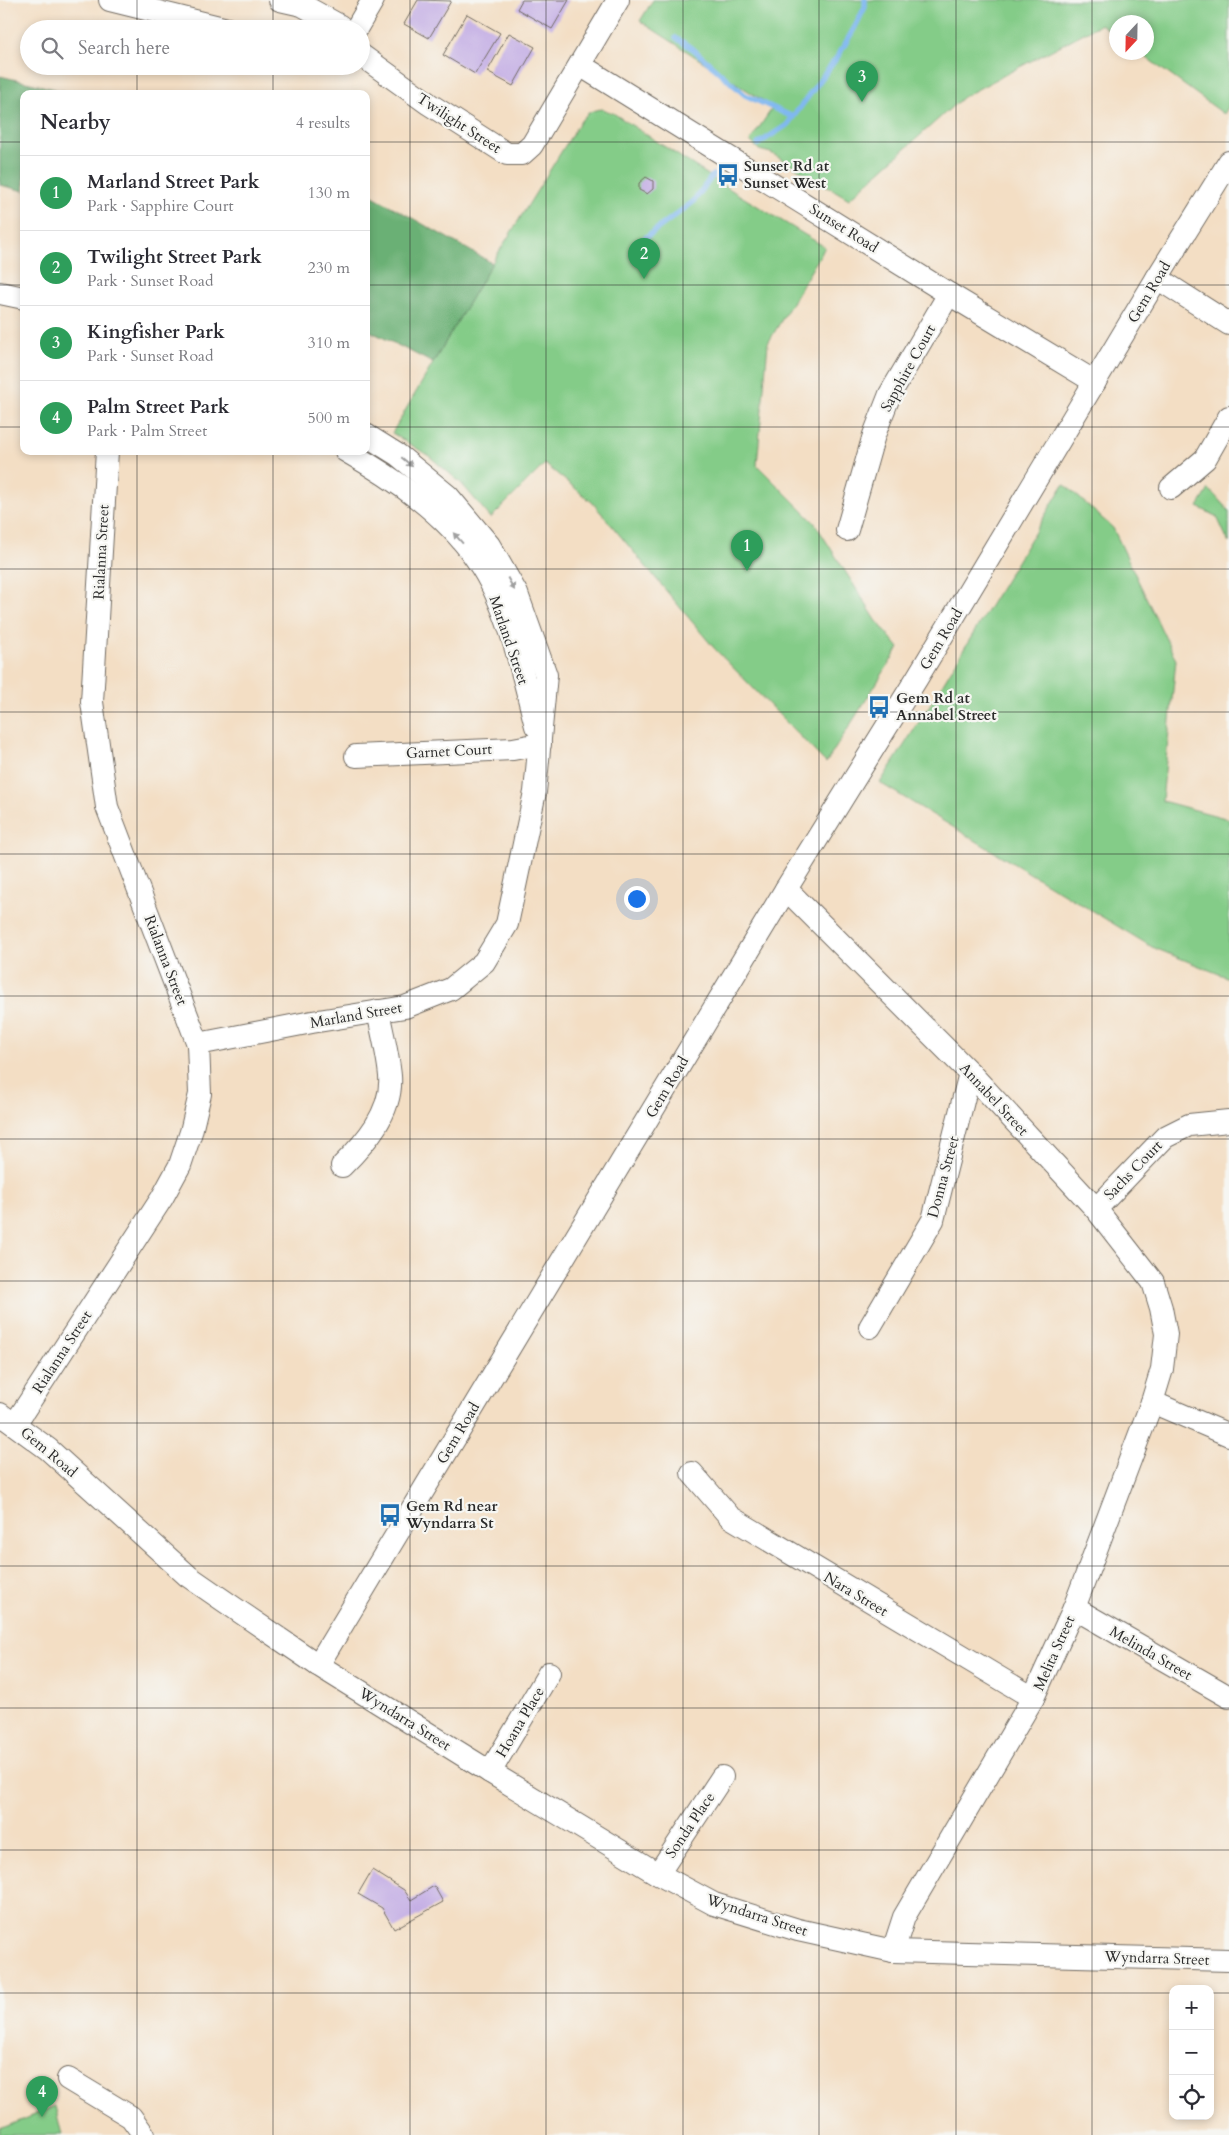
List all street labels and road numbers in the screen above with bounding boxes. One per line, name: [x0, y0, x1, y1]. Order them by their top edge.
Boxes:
street label: Twilight Street: [413, 88, 505, 158]
street label: Sunset Road: [806, 199, 882, 257]
street label: Gem Road: [1123, 258, 1175, 326]
street label: Sapphire Court: [876, 321, 940, 415]
street label: Rialanna Street: [89, 504, 113, 600]
street label: Marland Street: [484, 593, 534, 687]
street label: Gem Road: [915, 605, 967, 673]
street label: Garnet Court: [406, 739, 493, 763]
street label: Rialanna Street: [140, 912, 192, 1008]
street label: Marland Street: [308, 997, 404, 1033]
street label: Gem Road: [641, 1053, 693, 1121]
street label: Annabel Street: [955, 1058, 1033, 1140]
street label: Donna Street: [922, 1134, 964, 1220]
street label: Sachs Court: [1099, 1135, 1167, 1204]
street label: Rialanna Street: [28, 1306, 96, 1397]
street label: Gem Road: [432, 1399, 484, 1467]
street label: Gem Road: [16, 1422, 82, 1482]
street label: Nara Street: [820, 1567, 892, 1621]
street label: Melita Street: [1029, 1612, 1080, 1694]
street label: Melinda Street: [1106, 1621, 1196, 1685]
street label: Wyndarra Street: [354, 1682, 455, 1755]
street label: Hoana Place: [491, 1683, 549, 1761]
street label: Sonda Place: [661, 1788, 719, 1862]
street label: Wyndarra Street: [703, 1889, 810, 1941]
street label: Wyndarra Street: [1103, 1946, 1210, 1970]

